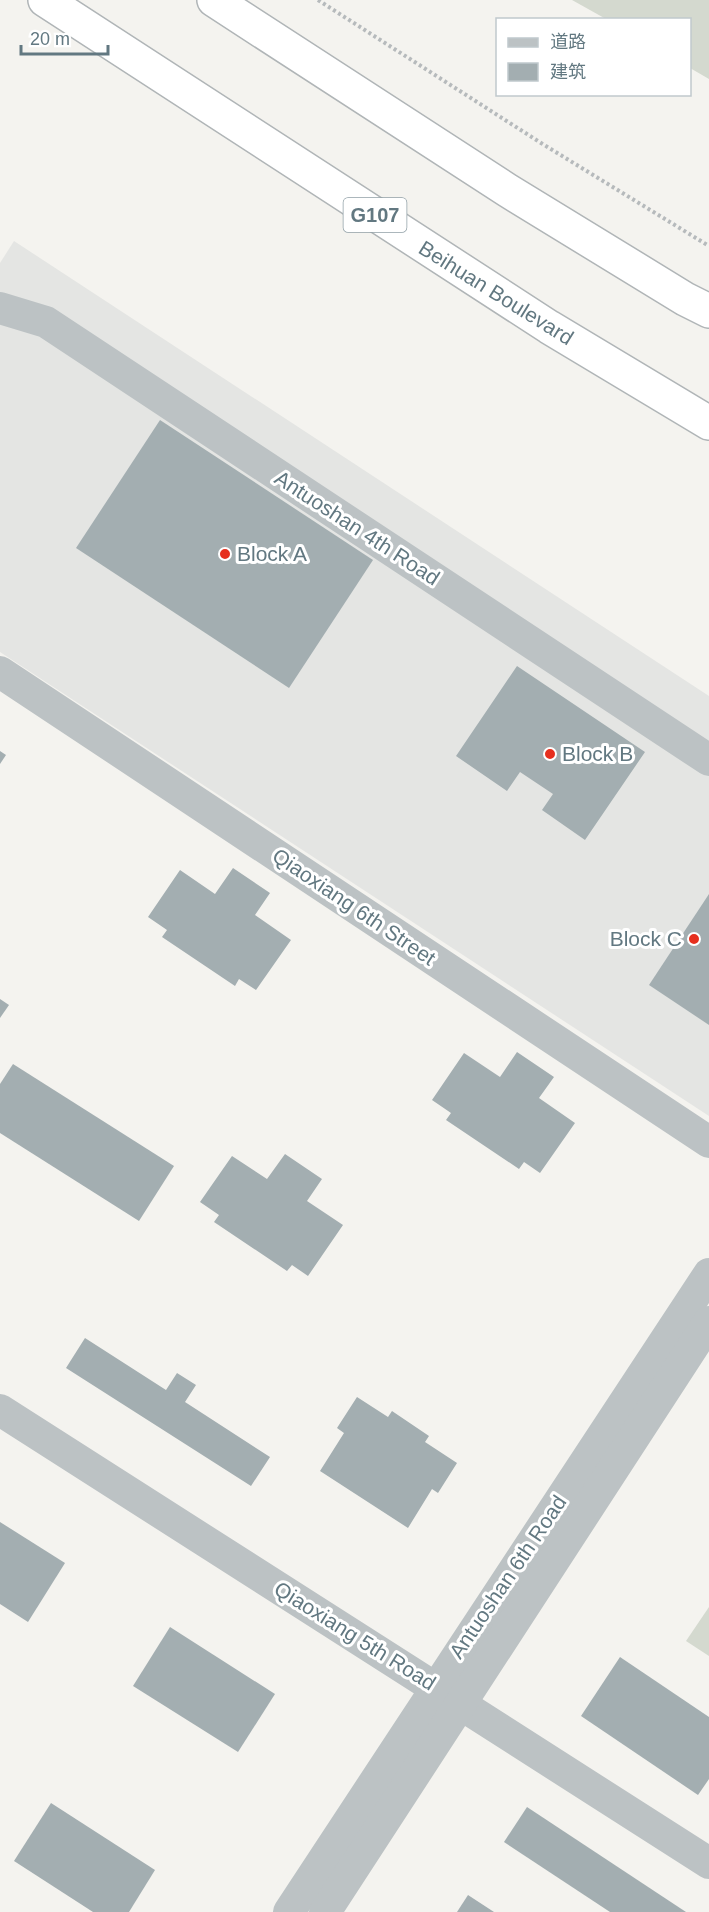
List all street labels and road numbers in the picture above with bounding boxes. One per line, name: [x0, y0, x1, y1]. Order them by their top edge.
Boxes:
road number: G107: [344, 198, 406, 232]
street label: Beihuan Boulevard: [415, 236, 578, 349]
street label: Antuoshan 4th Road: [271, 466, 444, 589]
street label: Qiaoxiang 6th Street: [268, 844, 440, 970]
street label: Antuoshan 6th Road: [445, 1491, 571, 1663]
street label: Qiaoxiang 5th Road: [270, 1577, 440, 1695]

